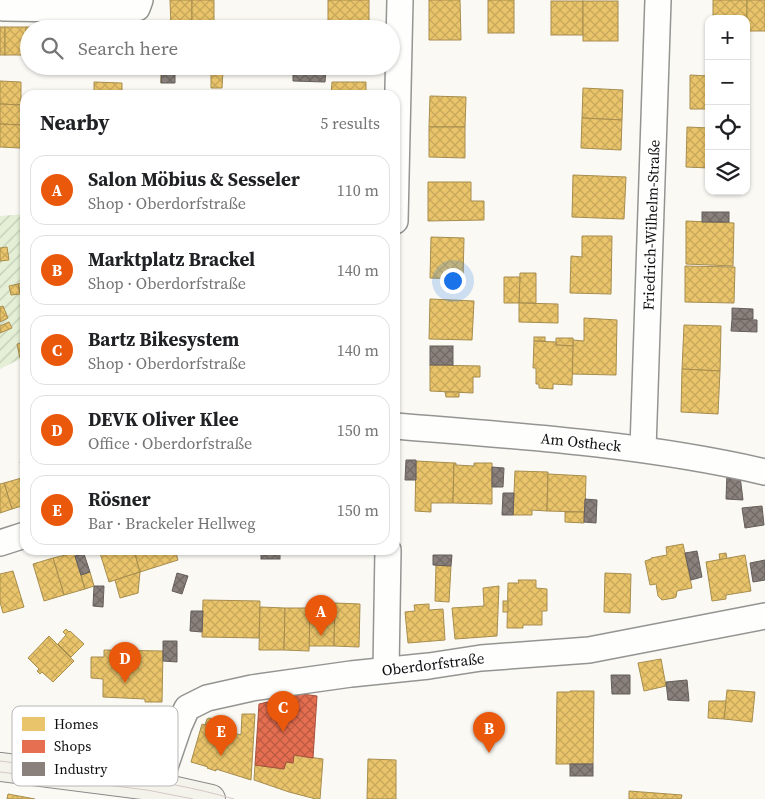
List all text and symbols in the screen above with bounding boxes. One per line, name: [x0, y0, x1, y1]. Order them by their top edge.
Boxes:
map controls: [705, 15, 750, 195]
button: +: [705, 15, 750, 60]
search box: [20, 20, 400, 75]
icon: search: [38, 34, 66, 62]
text: Search here: [78, 35, 178, 61]
button: −: [705, 60, 750, 105]
button: locate: [705, 105, 750, 150]
text: Nearby: [40, 108, 110, 137]
text: 5 results: [320, 112, 380, 134]
street label: Friedrich-Wilhelm-Straße: [638, 139, 664, 311]
button: layers: [705, 150, 750, 195]
text: Salon Möbius & Sesseler: [88, 166, 300, 192]
text: A: [52, 179, 62, 201]
text: 110 m: [337, 179, 379, 201]
text: Shop · Oberdorfstraße: [88, 192, 246, 214]
text: Marktplatz Brackel: [88, 246, 255, 272]
text: B: [52, 259, 62, 281]
text: 140 m: [337, 259, 379, 281]
your location: [440, 268, 466, 294]
text: Shop · Oberdorfstraße: [88, 272, 246, 294]
text: Bartz Bikesystem: [88, 326, 239, 352]
text: C: [52, 339, 62, 361]
text: 140 m: [337, 339, 379, 361]
text: Shop · Oberdorfstraße: [88, 352, 246, 374]
text: DEVK Oliver Klee: [88, 406, 239, 432]
text: D: [51, 419, 63, 441]
text: 150 m: [337, 419, 379, 441]
street label: Am Ostheck: [540, 427, 623, 457]
text: Office · Oberdorfstraße: [88, 432, 252, 454]
text: Rösner: [88, 486, 150, 512]
text: E: [52, 499, 62, 521]
text: 150 m: [337, 499, 379, 521]
text: Bar · Brackeler Hellweg: [88, 512, 255, 534]
pin: A: [305, 595, 337, 636]
pin: D: [109, 642, 141, 683]
street label: Oberdorfstraße: [380, 647, 486, 681]
pin: C: [267, 691, 299, 732]
legend: [12, 706, 178, 786]
pin: B: [473, 712, 505, 753]
text: Homes: [54, 714, 98, 734]
pin: E: [205, 715, 237, 756]
text: Shops: [54, 736, 91, 756]
text: Industry: [54, 759, 108, 779]

